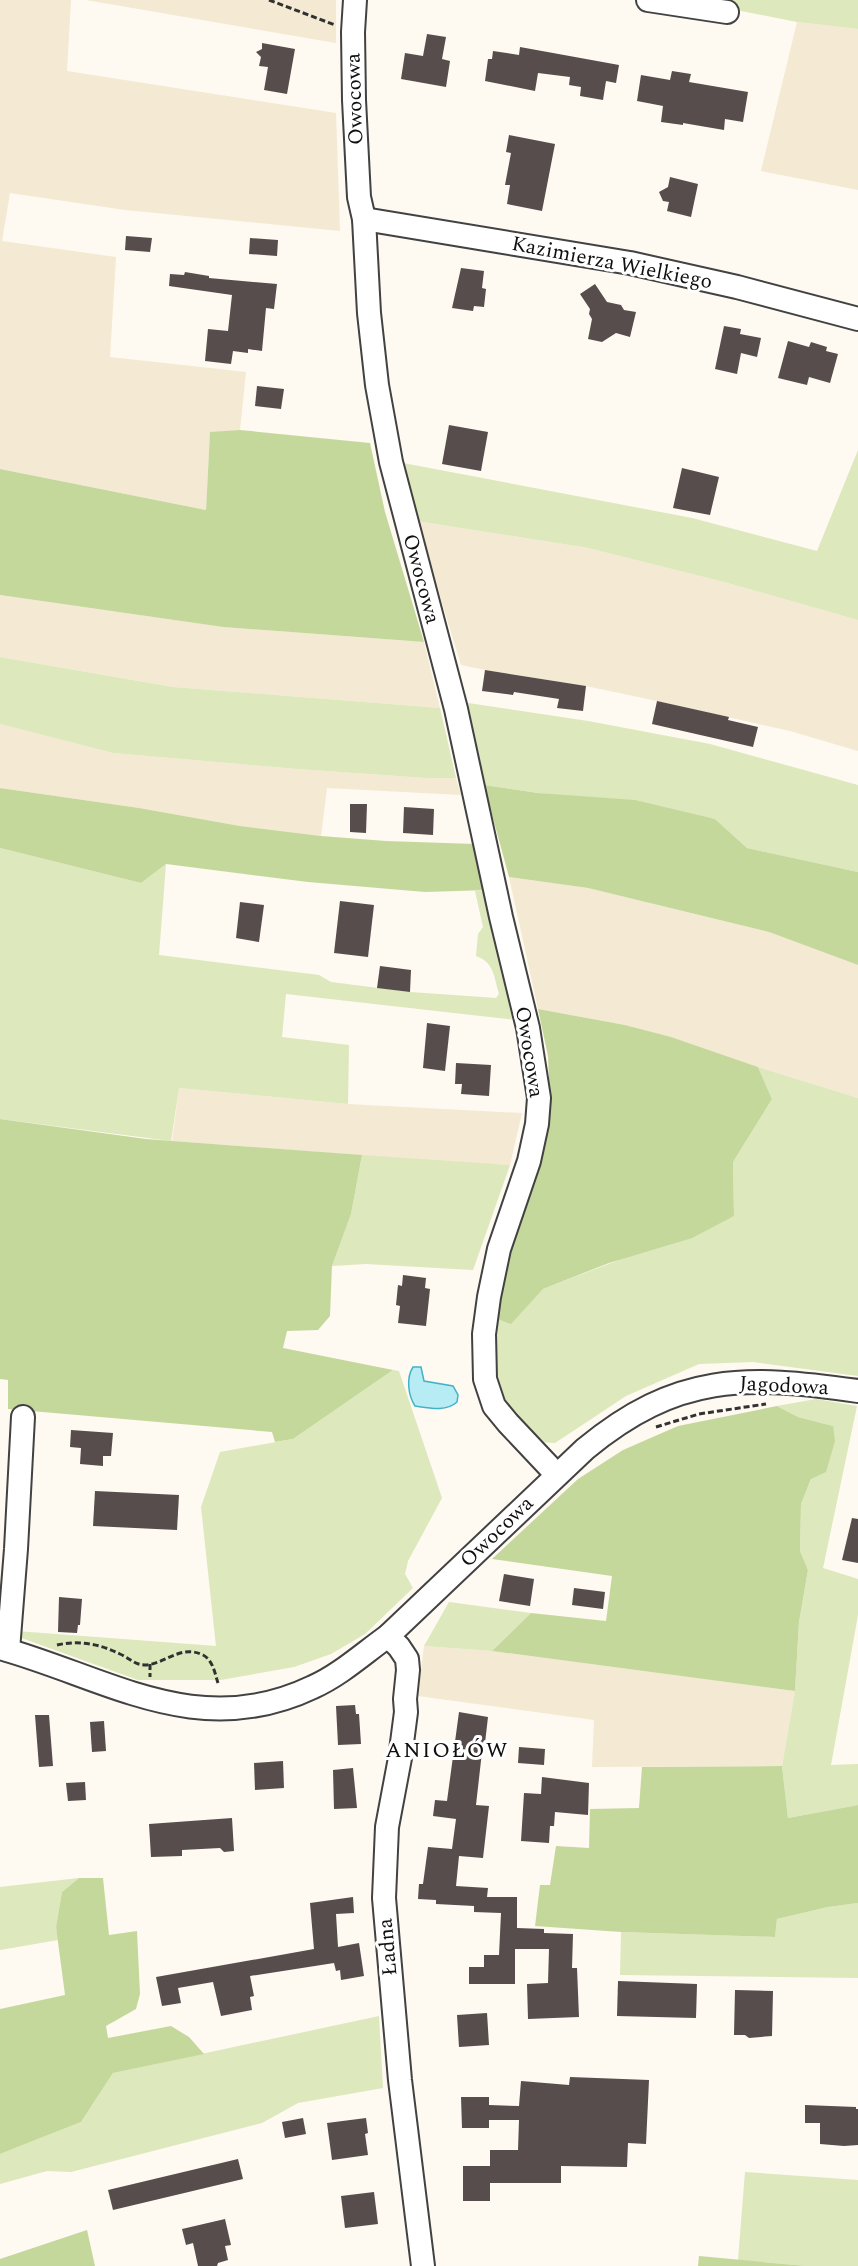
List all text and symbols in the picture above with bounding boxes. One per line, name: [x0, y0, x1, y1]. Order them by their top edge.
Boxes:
street label: Owocowa: [337, 52, 373, 146]
street label: Kazimierza Wielkiego: [509, 228, 715, 298]
street label: Owocowa: [394, 530, 449, 628]
street label: Owocowa: [506, 1004, 552, 1101]
street label: Jagodowa: [738, 1368, 830, 1404]
street label: Owocowa: [453, 1488, 542, 1576]
district label: ANIOŁÓW: [385, 1734, 509, 1767]
street label: Ładna: [369, 1916, 406, 1977]

